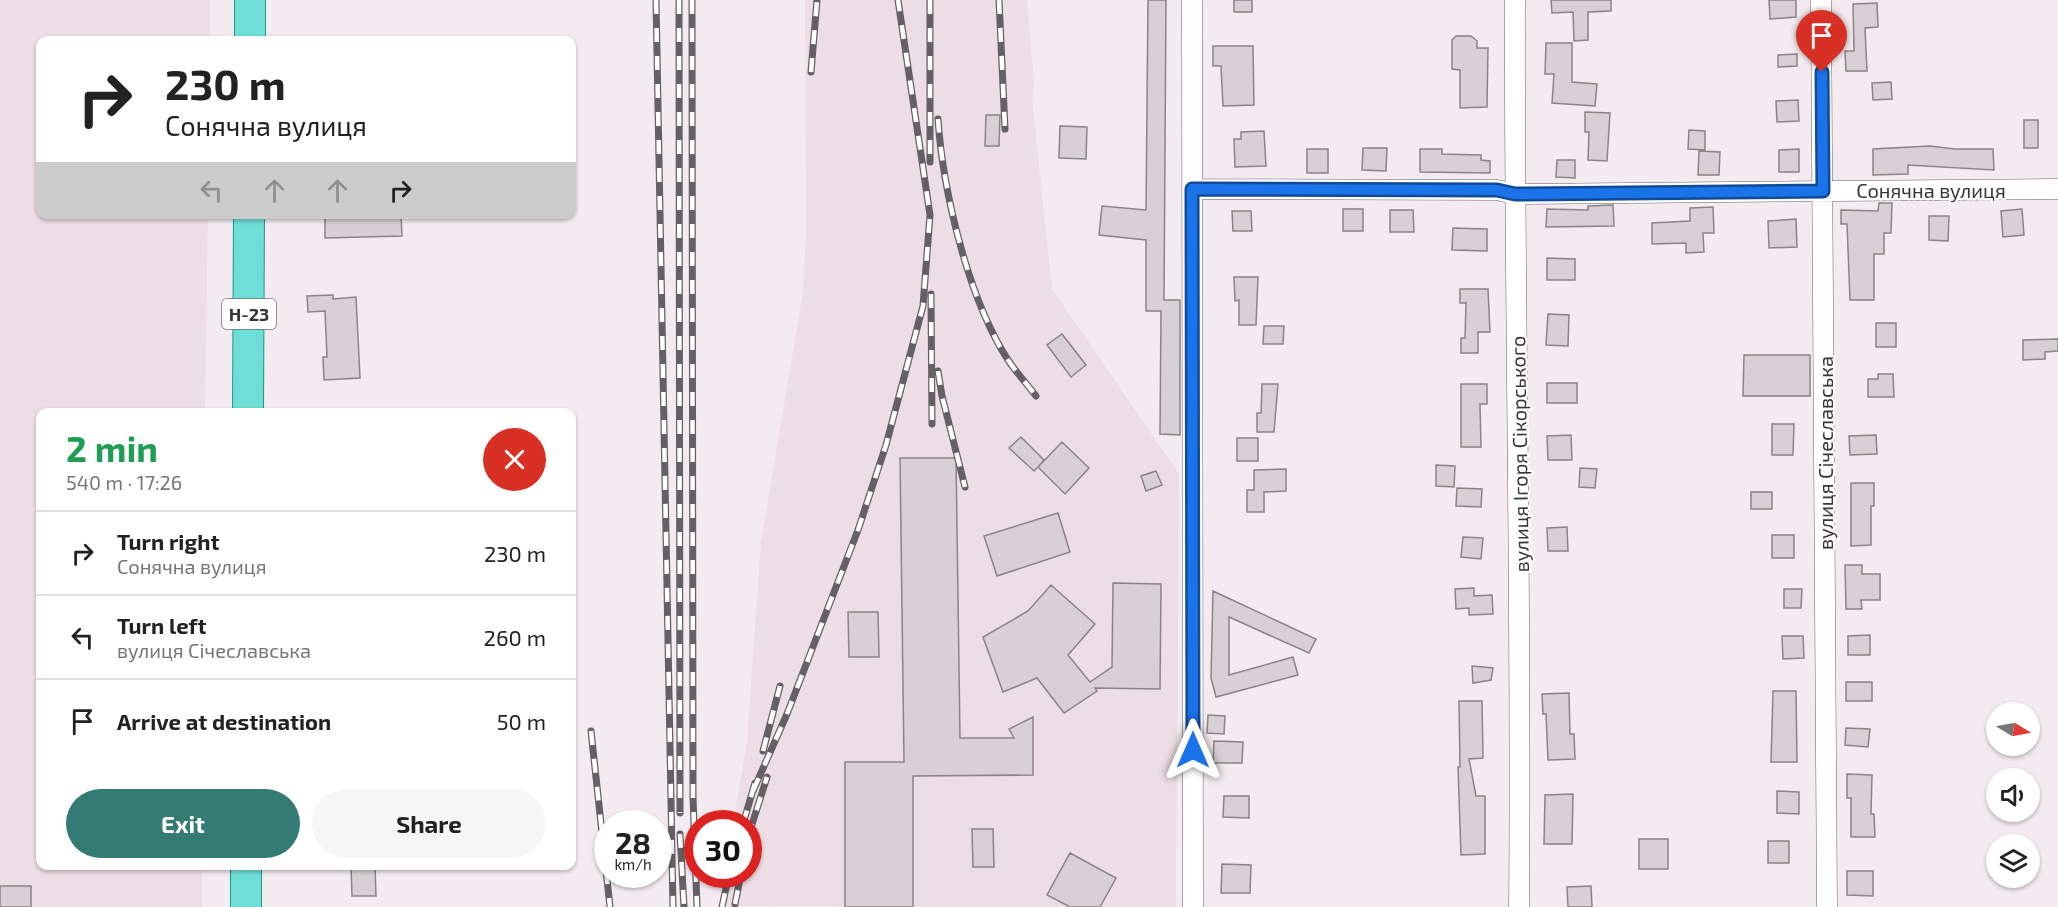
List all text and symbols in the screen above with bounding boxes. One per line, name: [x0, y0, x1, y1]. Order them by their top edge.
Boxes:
pin: [1796, 10, 1847, 72]
icon: arrive: [1805, 19, 1838, 52]
text: 230 m: [165, 58, 286, 108]
icon: right: [66, 60, 144, 138]
text: Сонячна вулиця: [165, 109, 367, 141]
icon: left: [195, 174, 228, 207]
icon: ahead: [258, 174, 291, 207]
icon: ahead: [321, 174, 354, 207]
icon: right: [384, 174, 417, 207]
street label: Сонячна вулиця: [1856, 178, 2006, 203]
road number: Н-23: [222, 299, 276, 329]
street label: вулиця Ігоря Сікорського: [1505, 335, 1534, 573]
street label: вулиця Січеславська: [1813, 356, 1838, 550]
text: 2 min: [66, 426, 158, 469]
button: close: [483, 428, 546, 491]
text: 540 m · 17:26: [66, 470, 182, 494]
text: Turn right: [117, 528, 219, 554]
icon: right: [66, 537, 99, 570]
text: 230 m: [484, 540, 546, 566]
text: Сонячна вулиця: [117, 554, 267, 578]
text: Turn left: [117, 612, 206, 638]
icon: left: [66, 621, 99, 654]
text: 260 m: [484, 624, 546, 650]
text: вулиця Січеславська: [117, 638, 311, 662]
north arrow: [1986, 702, 2040, 756]
map controls: [1986, 702, 2040, 888]
icon: arrive: [66, 705, 99, 738]
text: Arrive at destination: [117, 708, 331, 734]
text: 50 m: [497, 708, 546, 734]
position arrow: [1161, 718, 1225, 782]
button: sound: [1986, 768, 2040, 822]
button: Exit: [66, 789, 300, 858]
button: Share: [312, 789, 546, 858]
speed limit sign: 30: [684, 810, 762, 888]
text: 28: [615, 824, 651, 860]
button: layers: [1986, 834, 2040, 888]
text: km/h: [614, 855, 652, 873]

